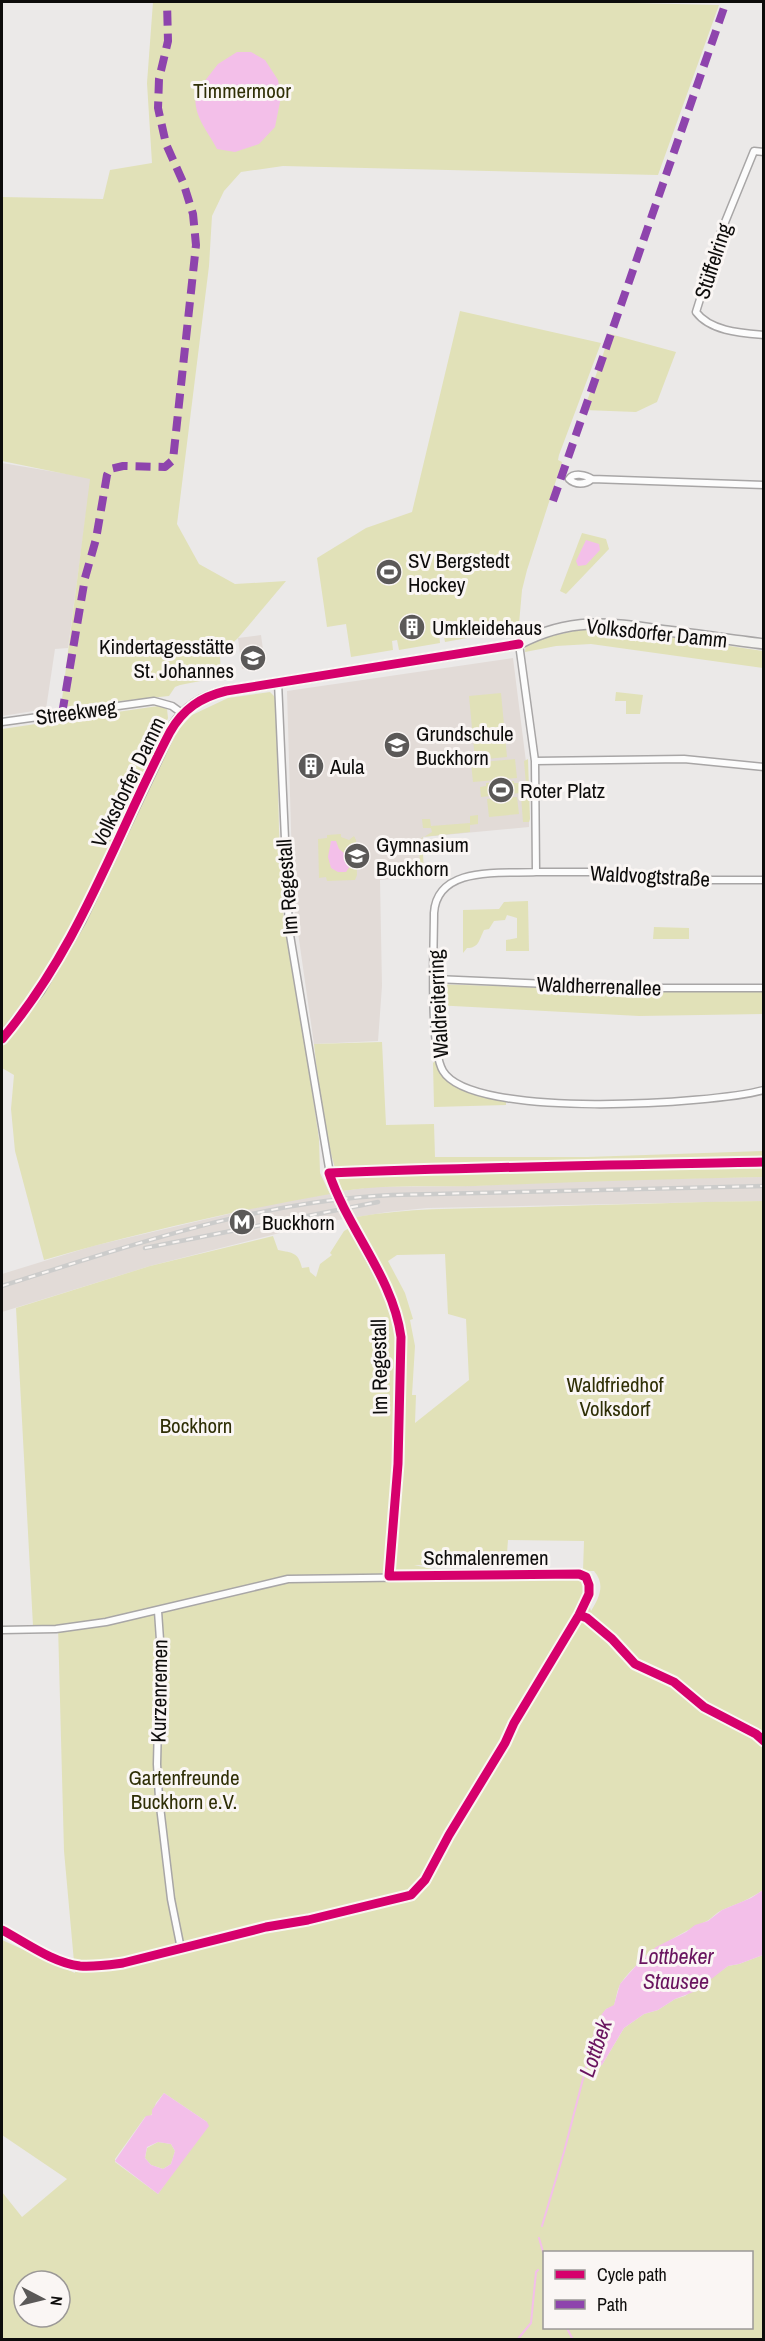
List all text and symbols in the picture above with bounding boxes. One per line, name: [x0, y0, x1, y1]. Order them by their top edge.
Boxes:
park label: Timmermoor: [193, 76, 291, 105]
street label: Stüffelring: [687, 219, 739, 303]
place label: SV Bergstedt Hockey: [408, 546, 510, 599]
sports icon: SV Bergstedt Hockey: [374, 557, 404, 587]
street label: Volksdorfer Damm: [585, 611, 729, 655]
building icon: Umkleidehaus: [397, 612, 427, 642]
place label: Umkleidehaus: [432, 613, 542, 642]
place label: Kindertagesstätte St. Johannes: [99, 632, 234, 685]
school or university icon: Kindertagesstätte St. Johannes: [238, 643, 268, 673]
street label: Streekweg: [34, 692, 119, 732]
street label: Volksdorfer Damm: [84, 712, 172, 852]
place label: Grundschule Buckhorn: [416, 719, 514, 772]
school or university icon: Grundschule Buckhorn: [382, 730, 412, 760]
building icon: Aula: [296, 751, 326, 781]
place label: Aula: [329, 752, 365, 781]
sports icon: Roter Platz: [486, 775, 516, 805]
place label: Roter Platz: [520, 776, 606, 805]
place label: Gymnasium Buckhorn: [376, 830, 469, 883]
street label: Im Regestall: [269, 838, 305, 936]
school or university icon: Gymnasium Buckhorn: [342, 841, 372, 871]
street label: Waldvogtstraße: [589, 858, 711, 894]
street label: Waldreiterring: [421, 949, 455, 1059]
street label: Waldherrenallee: [536, 969, 662, 1003]
metro station icon: Buckhorn: [227, 1207, 257, 1237]
place label: Buckhorn: [262, 1208, 335, 1237]
street label: Im Regestall: [364, 1319, 394, 1415]
park label: Waldfriedhof Volksdorf: [567, 1370, 664, 1423]
park label: Bockhorn: [160, 1411, 232, 1440]
street label: Schmalenremen: [423, 1543, 549, 1572]
street label: Kurzenremen: [144, 1639, 174, 1743]
park label: Gartenfreunde Buckhorn e.V.: [128, 1763, 240, 1816]
water label: Lottbeker Stausee: [638, 1941, 715, 1996]
water label: Lottbek: [571, 2014, 619, 2081]
legend: [543, 2251, 753, 2329]
text: Cycle path: [597, 2262, 667, 2287]
north arrow: [12, 2269, 72, 2329]
text: Path: [597, 2292, 627, 2317]
text: N: [45, 2295, 68, 2307]

